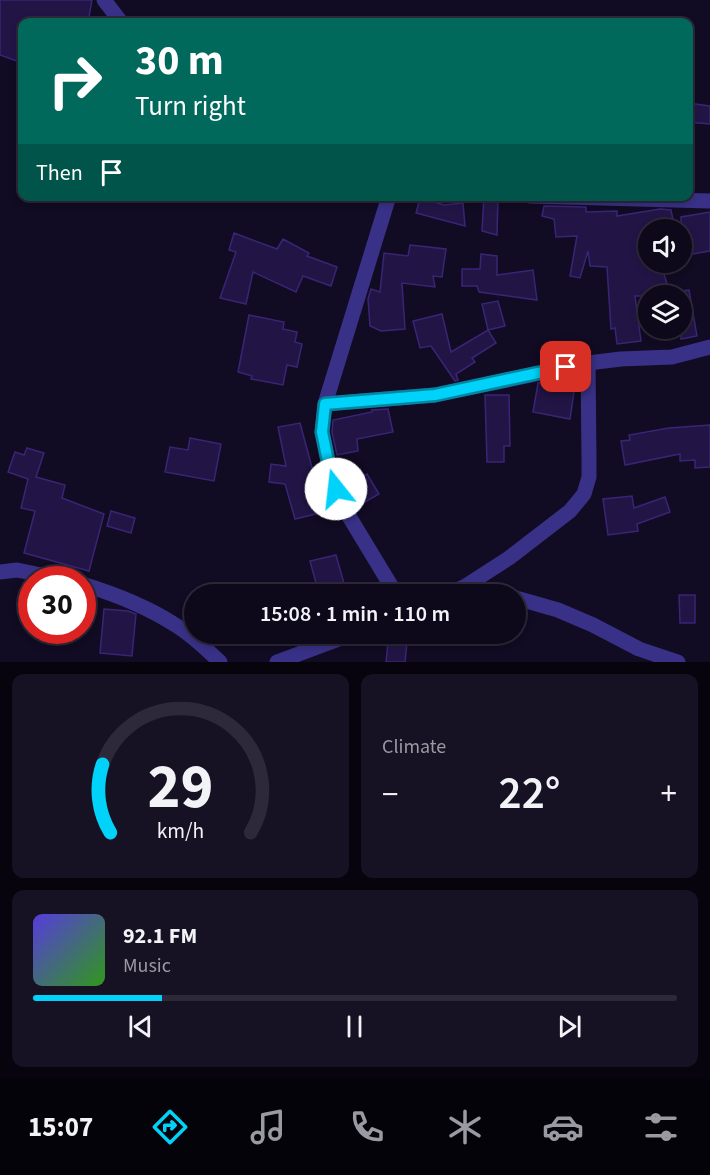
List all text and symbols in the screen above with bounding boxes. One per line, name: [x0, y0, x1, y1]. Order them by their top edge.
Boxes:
text: 30 m: [135, 31, 224, 91]
icon: right: [36, 42, 114, 120]
text: Turn right: [135, 87, 246, 126]
icon: arrive: [95, 156, 128, 189]
text: Then: [36, 157, 83, 189]
map controls: [638, 219, 692, 339]
button: sound: [638, 219, 692, 273]
button: layers: [638, 285, 692, 339]
pin: [540, 341, 591, 392]
icon: arrive: [549, 350, 582, 383]
position arrow: [304, 457, 368, 521]
speed limit sign: 30: [18, 566, 96, 644]
text: 15:08 · 1 min · 110 m: [260, 598, 450, 630]
text: Climate: [382, 733, 446, 761]
text: 29: [148, 743, 213, 832]
text: 22°: [499, 762, 560, 826]
text: −: [382, 771, 398, 818]
text: +: [661, 771, 677, 818]
text: km/h: [157, 816, 204, 847]
text: 92.1 FM: [123, 920, 197, 952]
text: Music: [123, 952, 171, 980]
icon: previous: [124, 1010, 157, 1043]
icon: pause: [338, 1010, 371, 1043]
icon: next: [553, 1010, 586, 1043]
icon: directions: [149, 1106, 191, 1148]
icon: music: [247, 1106, 289, 1148]
icon: phone: [346, 1106, 388, 1148]
icon: climate: [444, 1106, 486, 1148]
icon: car: [542, 1106, 584, 1148]
icon: filters: [640, 1106, 682, 1148]
text: 15:07: [28, 1108, 93, 1147]

